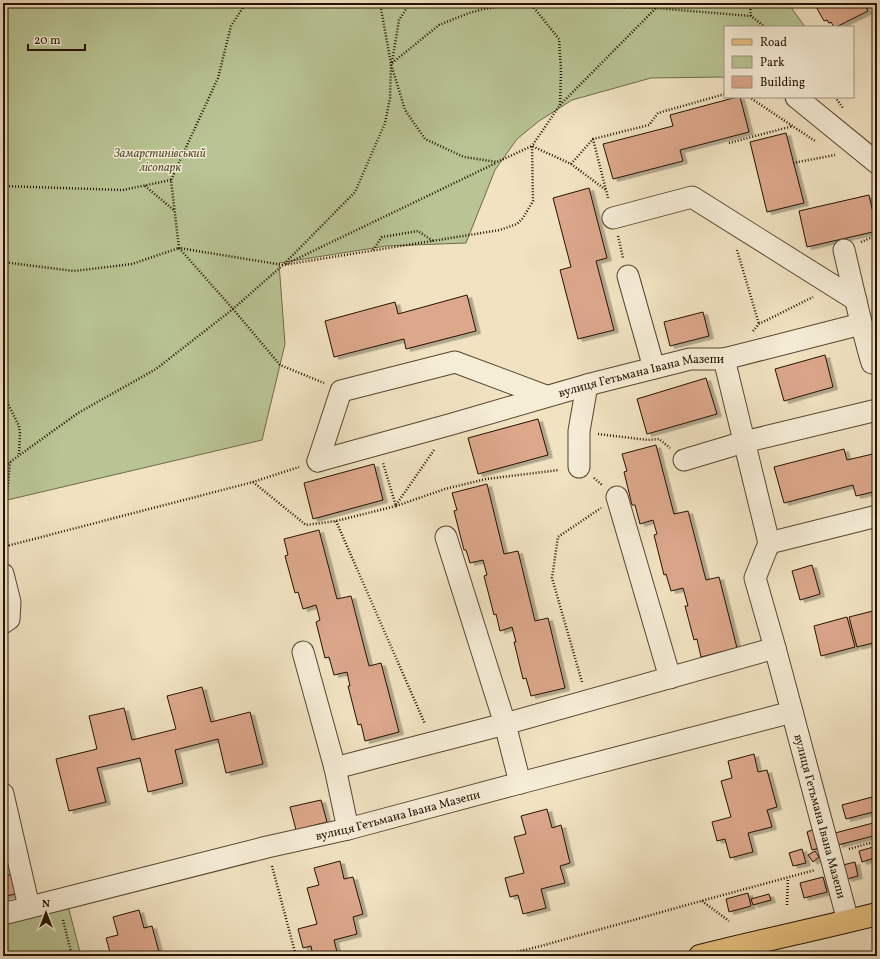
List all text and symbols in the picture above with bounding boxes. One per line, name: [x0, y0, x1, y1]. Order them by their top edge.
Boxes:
scale bar: [28, 26, 85, 52]
legend: [724, 26, 854, 98]
text: 20 m: [34, 33, 61, 49]
text: Road: [760, 35, 787, 51]
text: Park: [760, 55, 785, 71]
text: Building: [760, 75, 805, 91]
park label: Замарстинівський лісопарк: [113, 146, 206, 176]
street label: вулиця Гетьмана Івана Мазепи: [557, 352, 724, 402]
street label: вулиця Гетьмана Івана Мазепи: [789, 733, 849, 901]
street label: вулиця Гетьмана Івана Мазепи: [314, 787, 482, 845]
north arrow: [26, 893, 66, 933]
text: N: [42, 897, 50, 912]

